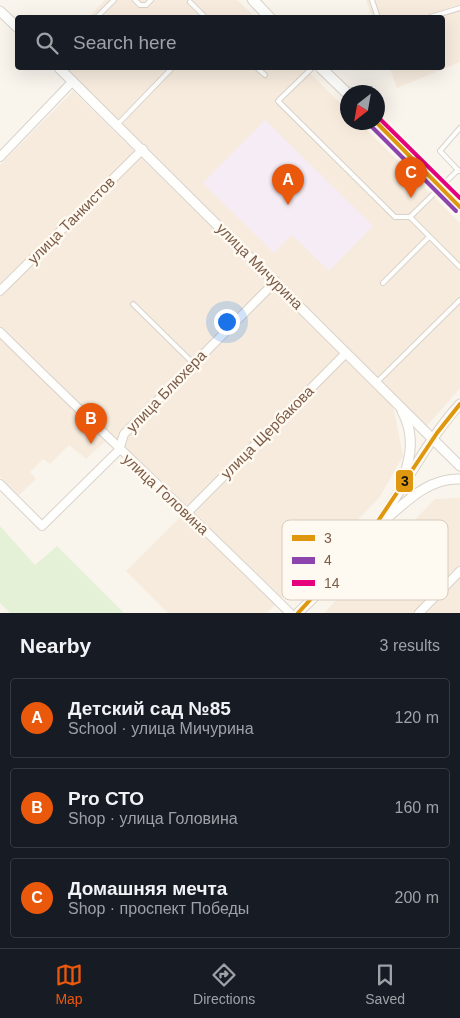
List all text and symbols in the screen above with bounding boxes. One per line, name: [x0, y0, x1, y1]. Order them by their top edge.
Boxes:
search box: [15, 15, 445, 70]
icon: search: [33, 29, 61, 57]
text: Search here: [73, 32, 177, 53]
north arrow: [340, 85, 385, 130]
pin: C: [395, 157, 427, 198]
pin: A: [272, 164, 304, 205]
street label: улица Танкистов: [24, 173, 118, 267]
street label: улица Мичурина: [213, 219, 307, 313]
your location: [214, 309, 240, 335]
street label: улица Блюхера: [123, 346, 210, 435]
street label: улица Щербакова: [217, 382, 317, 482]
pin: B: [75, 403, 107, 444]
street label: улица Головина: [120, 450, 213, 538]
line badge: 3: [395, 469, 414, 493]
text: 3: [401, 473, 409, 489]
legend: [282, 520, 448, 600]
text: 3: [324, 530, 332, 546]
text: 4: [324, 552, 332, 568]
text: 14: [324, 575, 340, 591]
text: Nearby: [20, 634, 91, 657]
text: 3 results: [380, 637, 440, 654]
text: Детский сад №85: [68, 698, 231, 719]
text: A: [31, 709, 43, 726]
text: 120 m: [395, 709, 439, 726]
text: School · улица Мичурина: [68, 720, 254, 737]
text: Pro СТО: [68, 788, 144, 809]
text: B: [31, 799, 43, 816]
text: 160 m: [395, 799, 439, 816]
text: Shop · улица Головина: [68, 810, 238, 827]
text: Домашняя мечта: [68, 878, 227, 899]
text: C: [31, 889, 43, 906]
text: 200 m: [395, 889, 439, 906]
text: Shop · проспект Победы: [68, 900, 249, 917]
tab: Map: [55, 961, 83, 1007]
tab: Directions: [193, 961, 255, 1007]
tab: Saved: [365, 961, 405, 1007]

